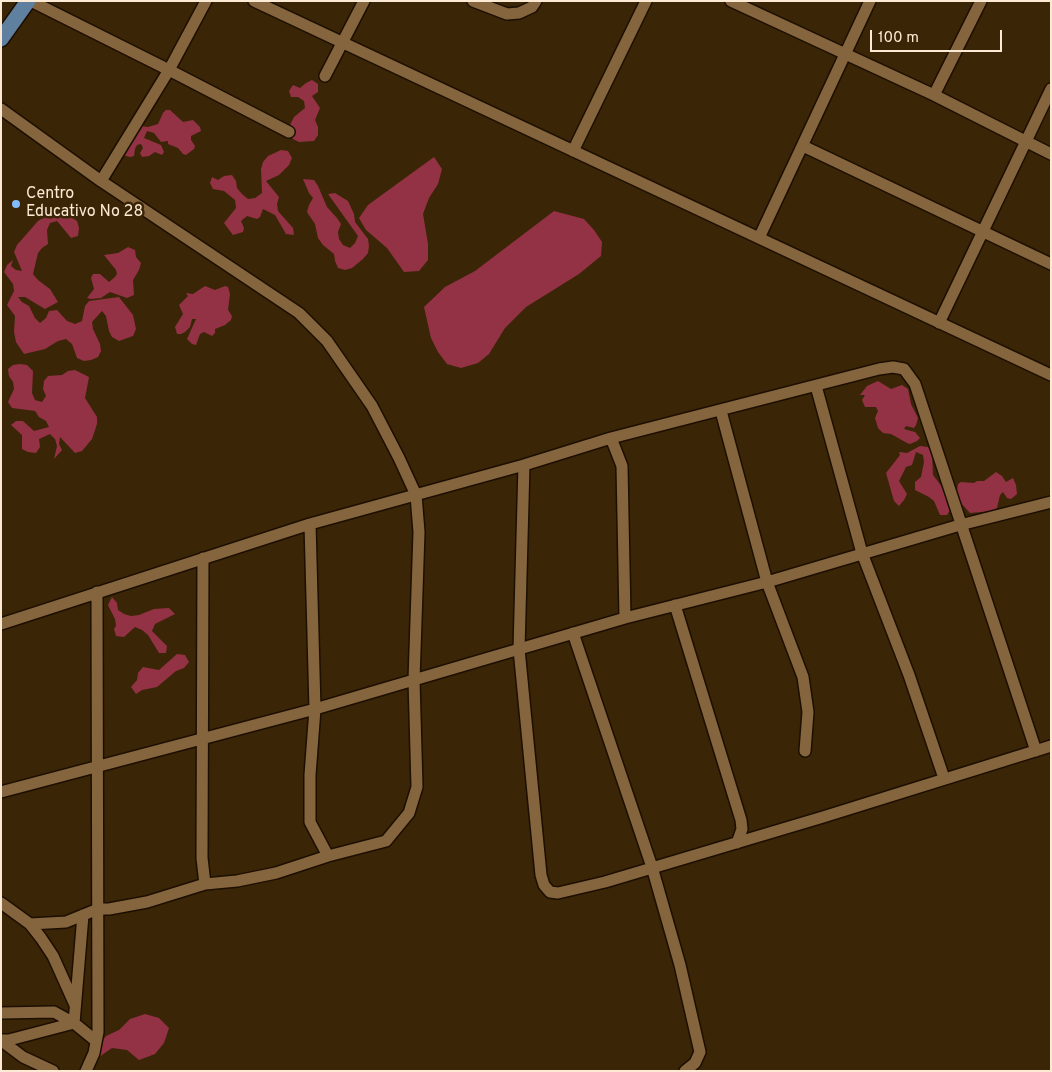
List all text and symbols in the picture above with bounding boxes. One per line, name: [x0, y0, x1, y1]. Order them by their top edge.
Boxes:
scale bar: [872, 20, 1004, 52]
text: 100 m: [878, 29, 919, 48]
place label: Centro Educativo No 28: [26, 185, 143, 223]
marker: Centro Educativo No 28: [10, 198, 22, 210]

